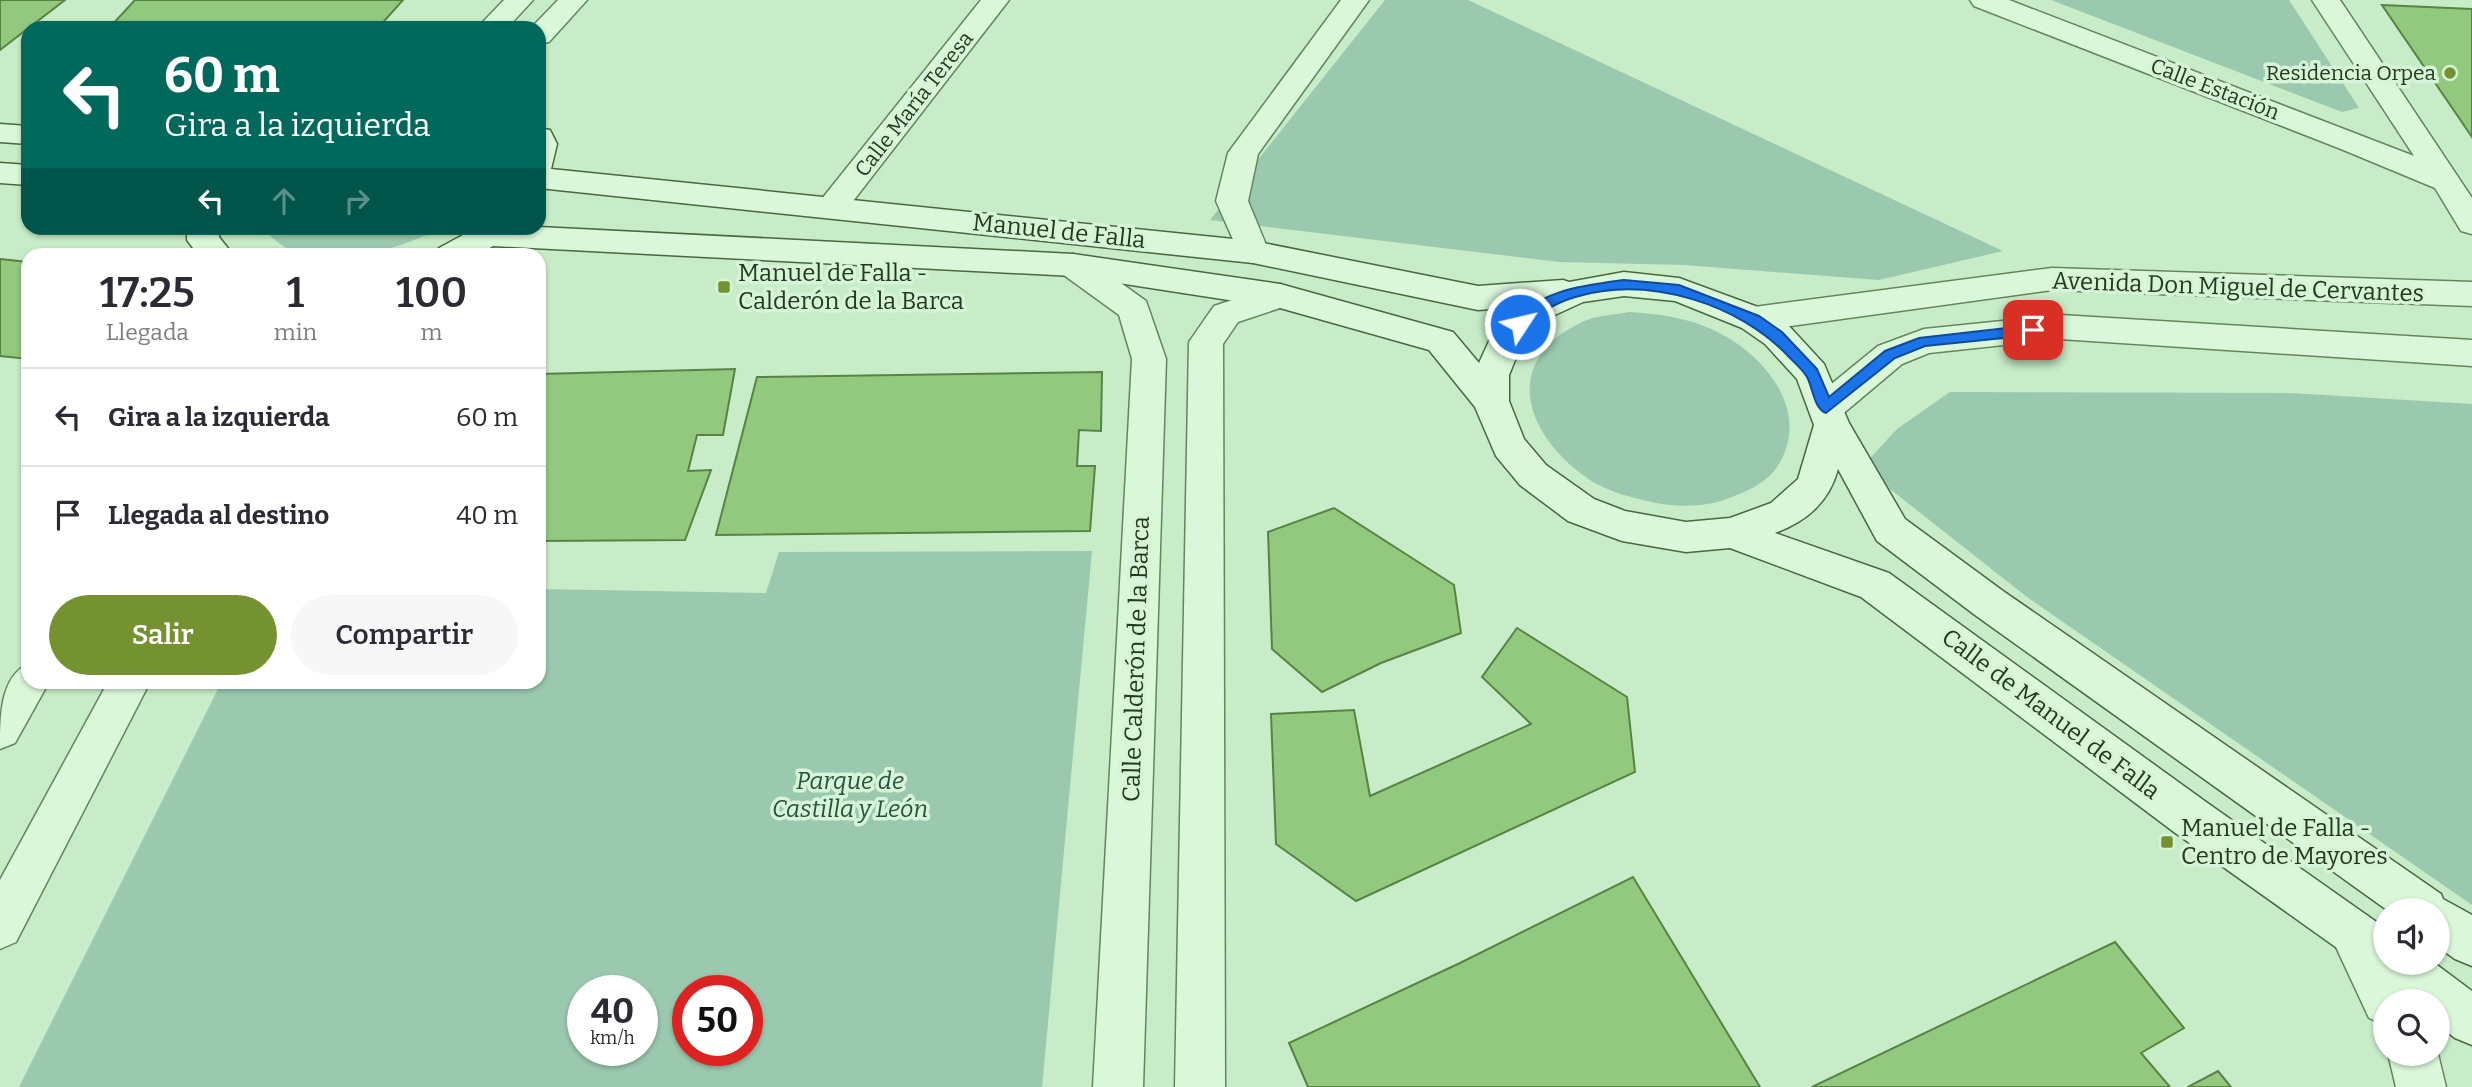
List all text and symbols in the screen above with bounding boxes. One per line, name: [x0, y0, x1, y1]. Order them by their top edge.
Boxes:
street label: Calle María Teresa: [849, 26, 979, 182]
text: 60 m: [164, 46, 280, 105]
icon: left: [49, 49, 140, 140]
street label: Calle Estación: [2147, 52, 2283, 126]
place label: Residencia Orpea: [2266, 60, 2437, 86]
marker: Residencia Orpea: [2442, 65, 2458, 81]
text: Gira a la izquierda: [164, 106, 431, 144]
icon: left: [192, 182, 230, 220]
icon: ahead: [265, 182, 303, 220]
icon: right: [338, 182, 376, 220]
street label: Manuel de Falla: [971, 208, 1147, 254]
place label: Manuel de Falla - Calderón de la Barca: [738, 259, 964, 315]
street label: Avenida Don Miguel de Cervantes: [2052, 267, 2424, 307]
text: 17:25: [100, 268, 195, 318]
text: 1: [287, 268, 304, 318]
text: 100: [396, 268, 467, 318]
marker: Manuel de Falla - Calderón de la Barca: [716, 279, 732, 295]
position arrow: [1483, 287, 1557, 361]
pin: [2003, 300, 2063, 360]
icon: arrive: [2014, 311, 2052, 349]
text: Llegada: [106, 318, 189, 346]
text: min: [274, 318, 317, 346]
text: m: [421, 318, 443, 346]
icon: left: [49, 398, 87, 436]
text: Gira a la izquierda: [108, 402, 330, 433]
text: 60 m: [456, 402, 518, 433]
icon: arrive: [49, 496, 87, 534]
text: Llegada al destino: [108, 500, 329, 531]
text: 40 m: [456, 500, 518, 531]
street label: Calle Calderón de la Barca: [1117, 516, 1155, 802]
button: Salir: [49, 595, 277, 675]
button: Compartir: [291, 595, 518, 675]
street label: Calle de Manuel de Falla: [1936, 623, 2166, 805]
park label: Parque de Castilla y León: [772, 767, 928, 823]
place label: Manuel de Falla - Centro de Mayores: [2181, 814, 2388, 870]
marker: Manuel de Falla - Centro de Mayores: [2159, 834, 2175, 850]
map controls: [2373, 898, 2450, 1066]
button: sound: [2373, 898, 2450, 975]
speed limit sign: 50: [672, 975, 763, 1066]
button: search: [2373, 989, 2450, 1066]
text: 40: [591, 990, 634, 1032]
text: km/h: [590, 1027, 635, 1049]

